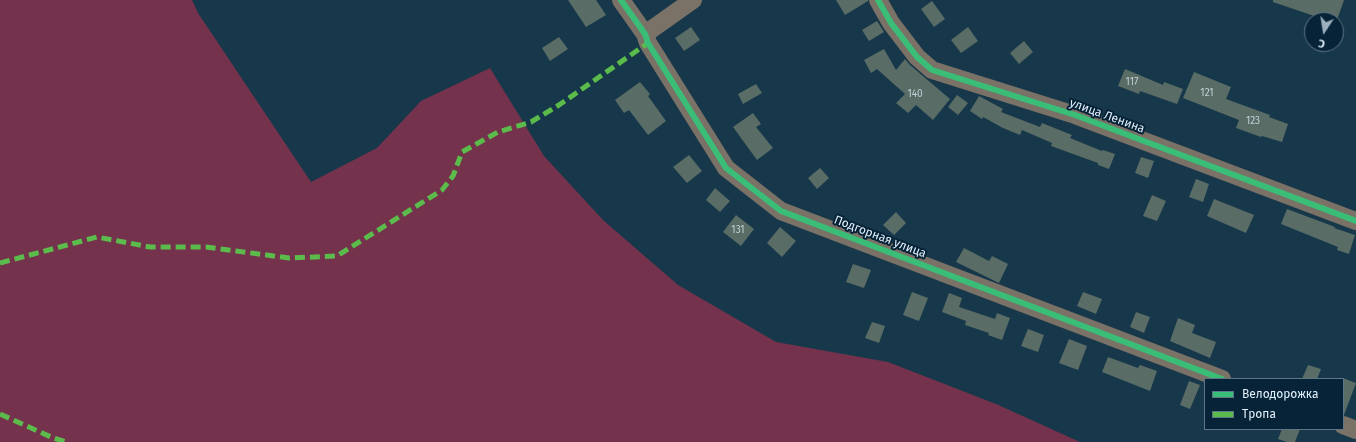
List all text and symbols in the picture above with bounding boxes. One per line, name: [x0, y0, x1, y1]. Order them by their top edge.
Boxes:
north arrow: [1304, 12, 1344, 52]
text: С: [1317, 36, 1326, 50]
house number: 117: [1126, 76, 1138, 88]
house number: 121: [1200, 87, 1214, 99]
house number: 140: [907, 88, 923, 100]
street label: улица Ленина: [1067, 96, 1147, 136]
house number: 123: [1246, 115, 1260, 127]
street label: Подгорная улица: [832, 213, 928, 261]
house number: 131: [731, 224, 745, 236]
legend: [1204, 378, 1344, 430]
text: Велодорожка: [1242, 387, 1318, 401]
text: Тропа: [1242, 407, 1276, 421]

